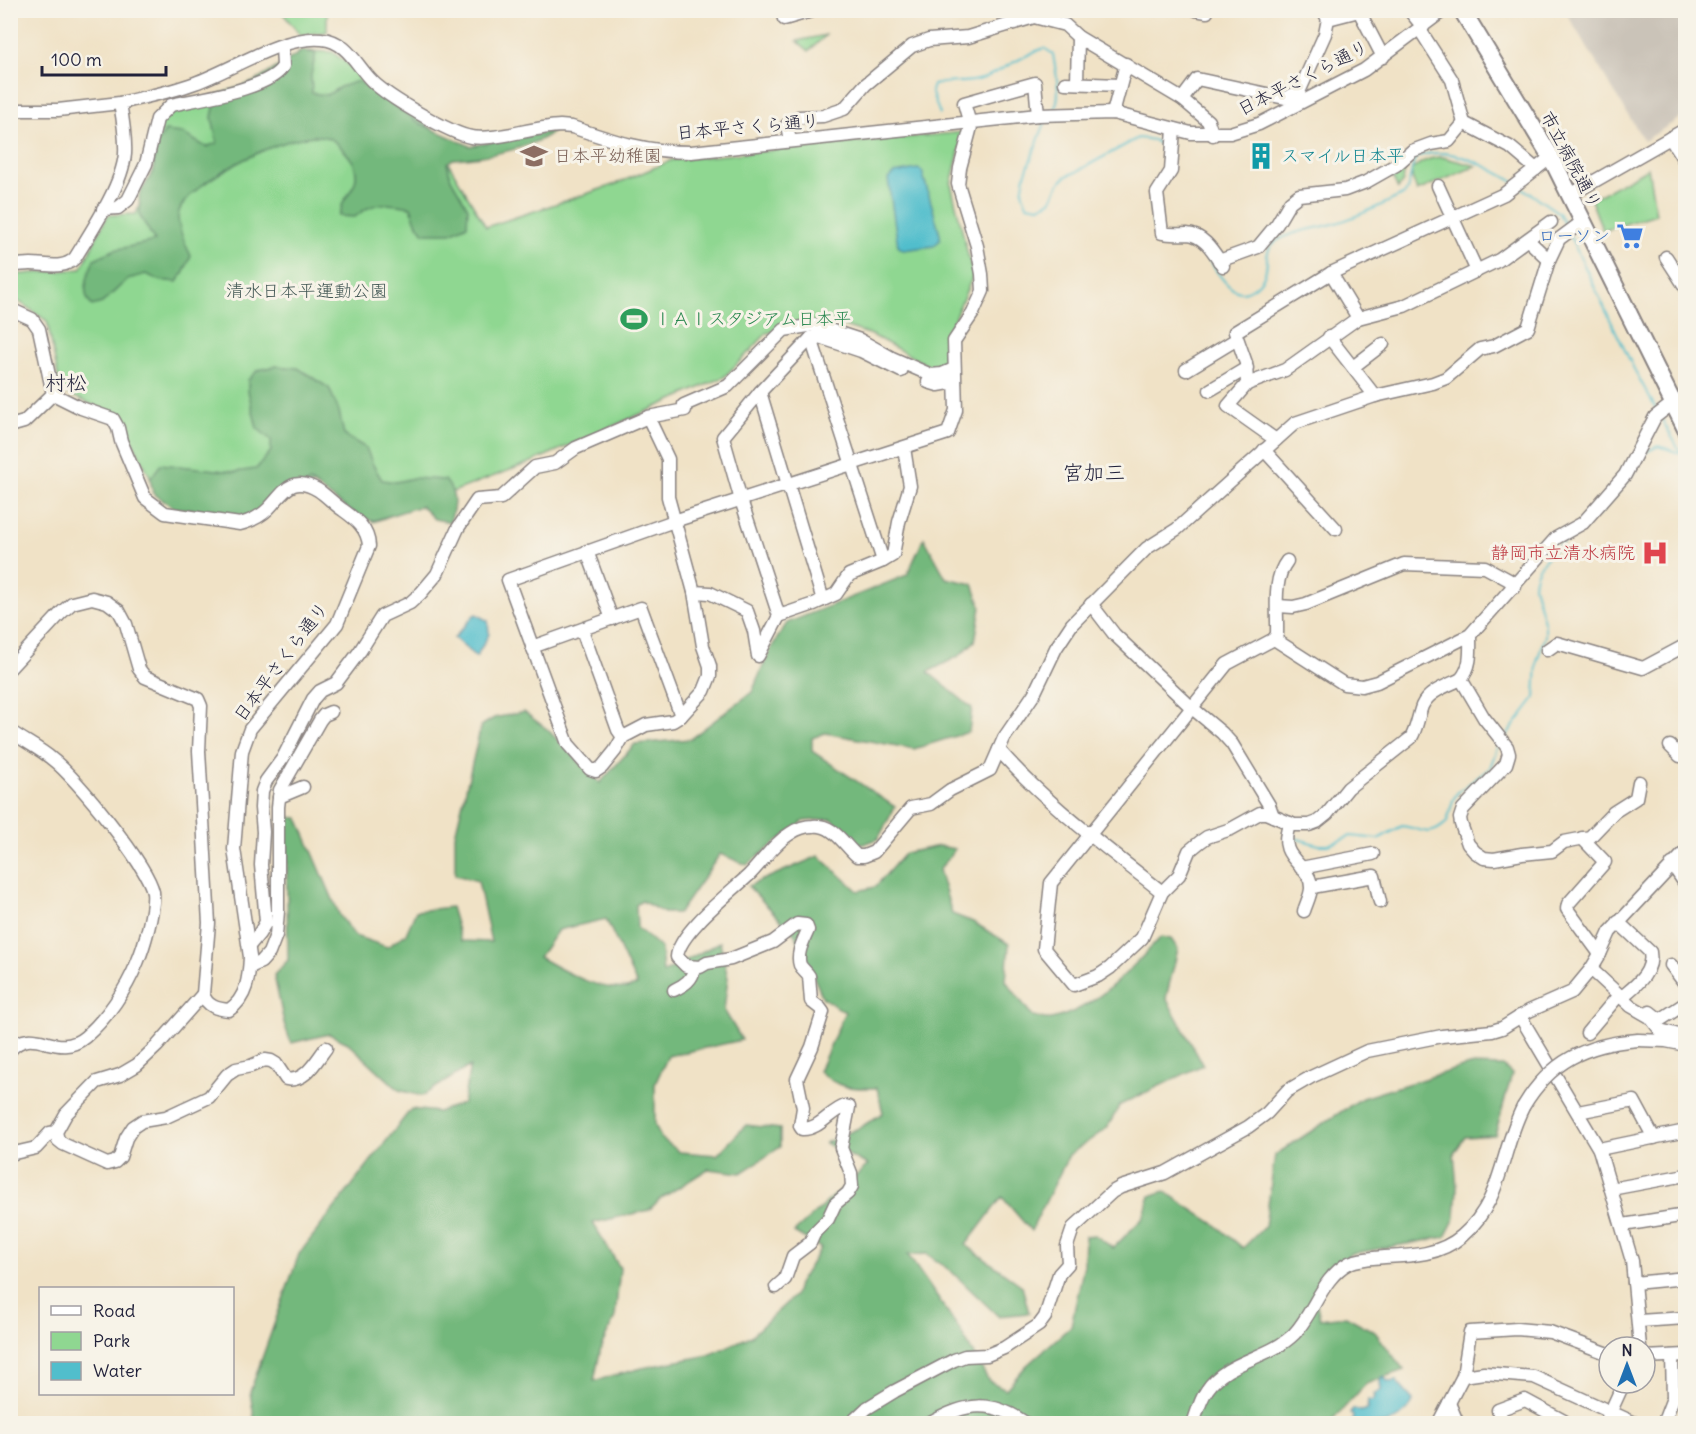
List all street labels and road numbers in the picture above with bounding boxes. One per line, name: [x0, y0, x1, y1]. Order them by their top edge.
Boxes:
street label: 日本平さくら通り: [1233, 35, 1372, 120]
street label: 市立病院通り: [1536, 107, 1607, 213]
street label: 日本平さくら通り: [675, 109, 821, 144]
street label: 日本平さくら通り: [228, 597, 333, 726]

